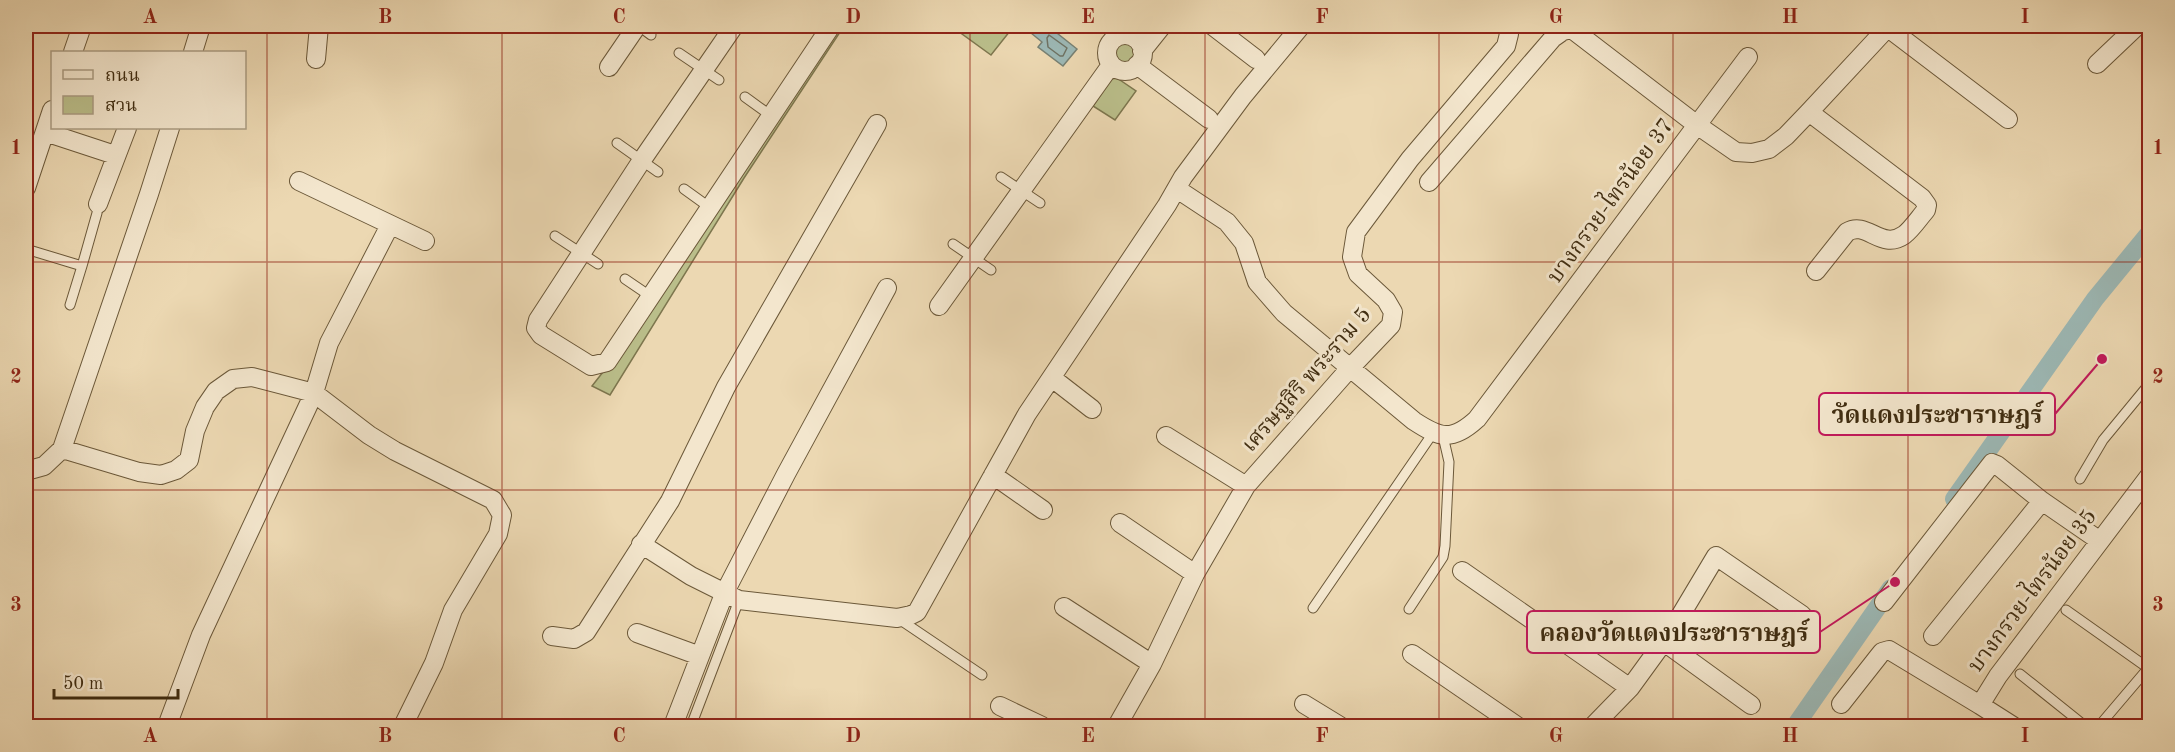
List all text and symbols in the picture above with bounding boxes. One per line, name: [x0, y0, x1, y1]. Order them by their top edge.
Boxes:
text: A: [142, 8, 158, 28]
text: B: [378, 8, 392, 28]
text: C: [612, 8, 626, 28]
text: D: [845, 8, 861, 28]
text: E: [1081, 8, 1095, 28]
text: F: [1315, 8, 1329, 28]
text: G: [1549, 8, 1563, 28]
text: H: [1782, 8, 1798, 28]
text: I: [2021, 8, 2029, 28]
legend: [51, 51, 246, 129]
text: ถนน: [105, 67, 140, 85]
text: สวน: [105, 97, 137, 115]
street label: บางกรวย-ไทรน้อย 37: [1540, 112, 1678, 287]
text: 1: [10, 139, 22, 159]
text: 1: [2152, 139, 2164, 159]
street label: เศรษฐสิริ พระราม 5: [1238, 303, 1376, 457]
text: 2: [10, 368, 22, 388]
text: 2: [2152, 368, 2164, 388]
callout: วัดแดงประชาราษฎร์: [1819, 393, 2055, 435]
text: วัดแดงประชาราษฎร์: [1831, 400, 2045, 429]
street label: บางกรวย-ไทรน้อย 35: [1961, 503, 2101, 676]
text: 3: [10, 596, 22, 616]
text: 3: [2152, 596, 2164, 616]
callout: คลองวัดแดงประชาราษฎร์: [1527, 611, 1820, 653]
text: คลองวัดแดงประชาราษฎร์: [1539, 618, 1811, 647]
scale bar: [54, 662, 178, 700]
text: 50 m: [63, 675, 103, 693]
text: A: [142, 727, 158, 747]
text: B: [378, 727, 392, 747]
text: C: [612, 727, 626, 747]
text: D: [845, 727, 861, 747]
text: E: [1081, 727, 1095, 747]
text: F: [1315, 727, 1329, 747]
text: G: [1549, 727, 1563, 747]
text: H: [1782, 727, 1798, 747]
text: I: [2021, 727, 2029, 747]

